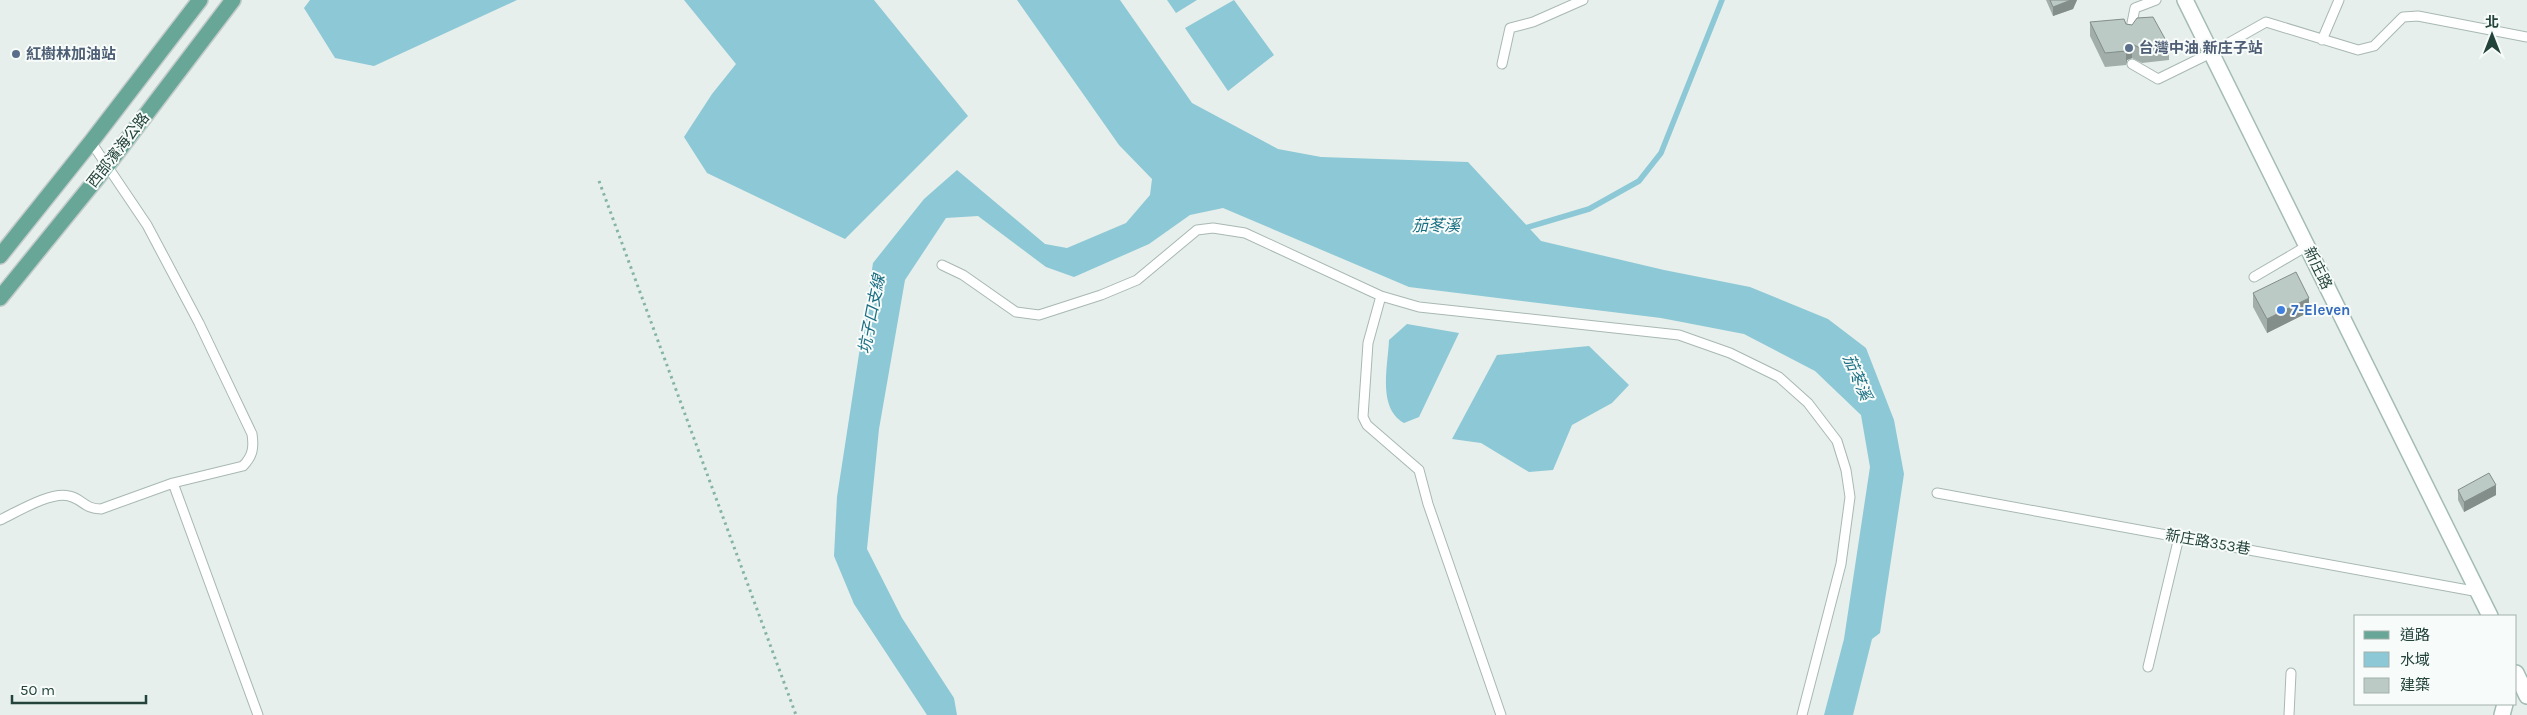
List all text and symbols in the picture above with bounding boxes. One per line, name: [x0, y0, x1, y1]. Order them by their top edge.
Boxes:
north arrow: [2467, 10, 2517, 60]
text: 北: [2485, 14, 2499, 31]
place label: 台灣中油 新庄子站: [2139, 39, 2263, 57]
marker: 台灣中油 新庄子站: [2123, 42, 2135, 54]
place label: 紅樹林加油站: [26, 45, 116, 63]
marker: 紅樹林加油站: [10, 48, 22, 60]
street label: 西部濱海公路: [83, 109, 153, 191]
water label: 茄苳溪: [1412, 216, 1462, 235]
street label: 新庄路: [2300, 244, 2336, 292]
water label: 坑子口支線: [855, 271, 889, 355]
place label: 7-Eleven: [2291, 301, 2350, 319]
marker: 7-Eleven: [2275, 304, 2287, 316]
water label: 茄苳溪: [1839, 351, 1876, 405]
street label: 新庄路353巷: [2164, 526, 2252, 558]
legend: [2354, 615, 2517, 705]
text: 道路: [2400, 626, 2430, 644]
text: 水域: [2400, 651, 2430, 669]
scale bar: [12, 672, 146, 704]
text: 建築: [2400, 676, 2430, 694]
text: 50 m: [20, 681, 55, 699]

